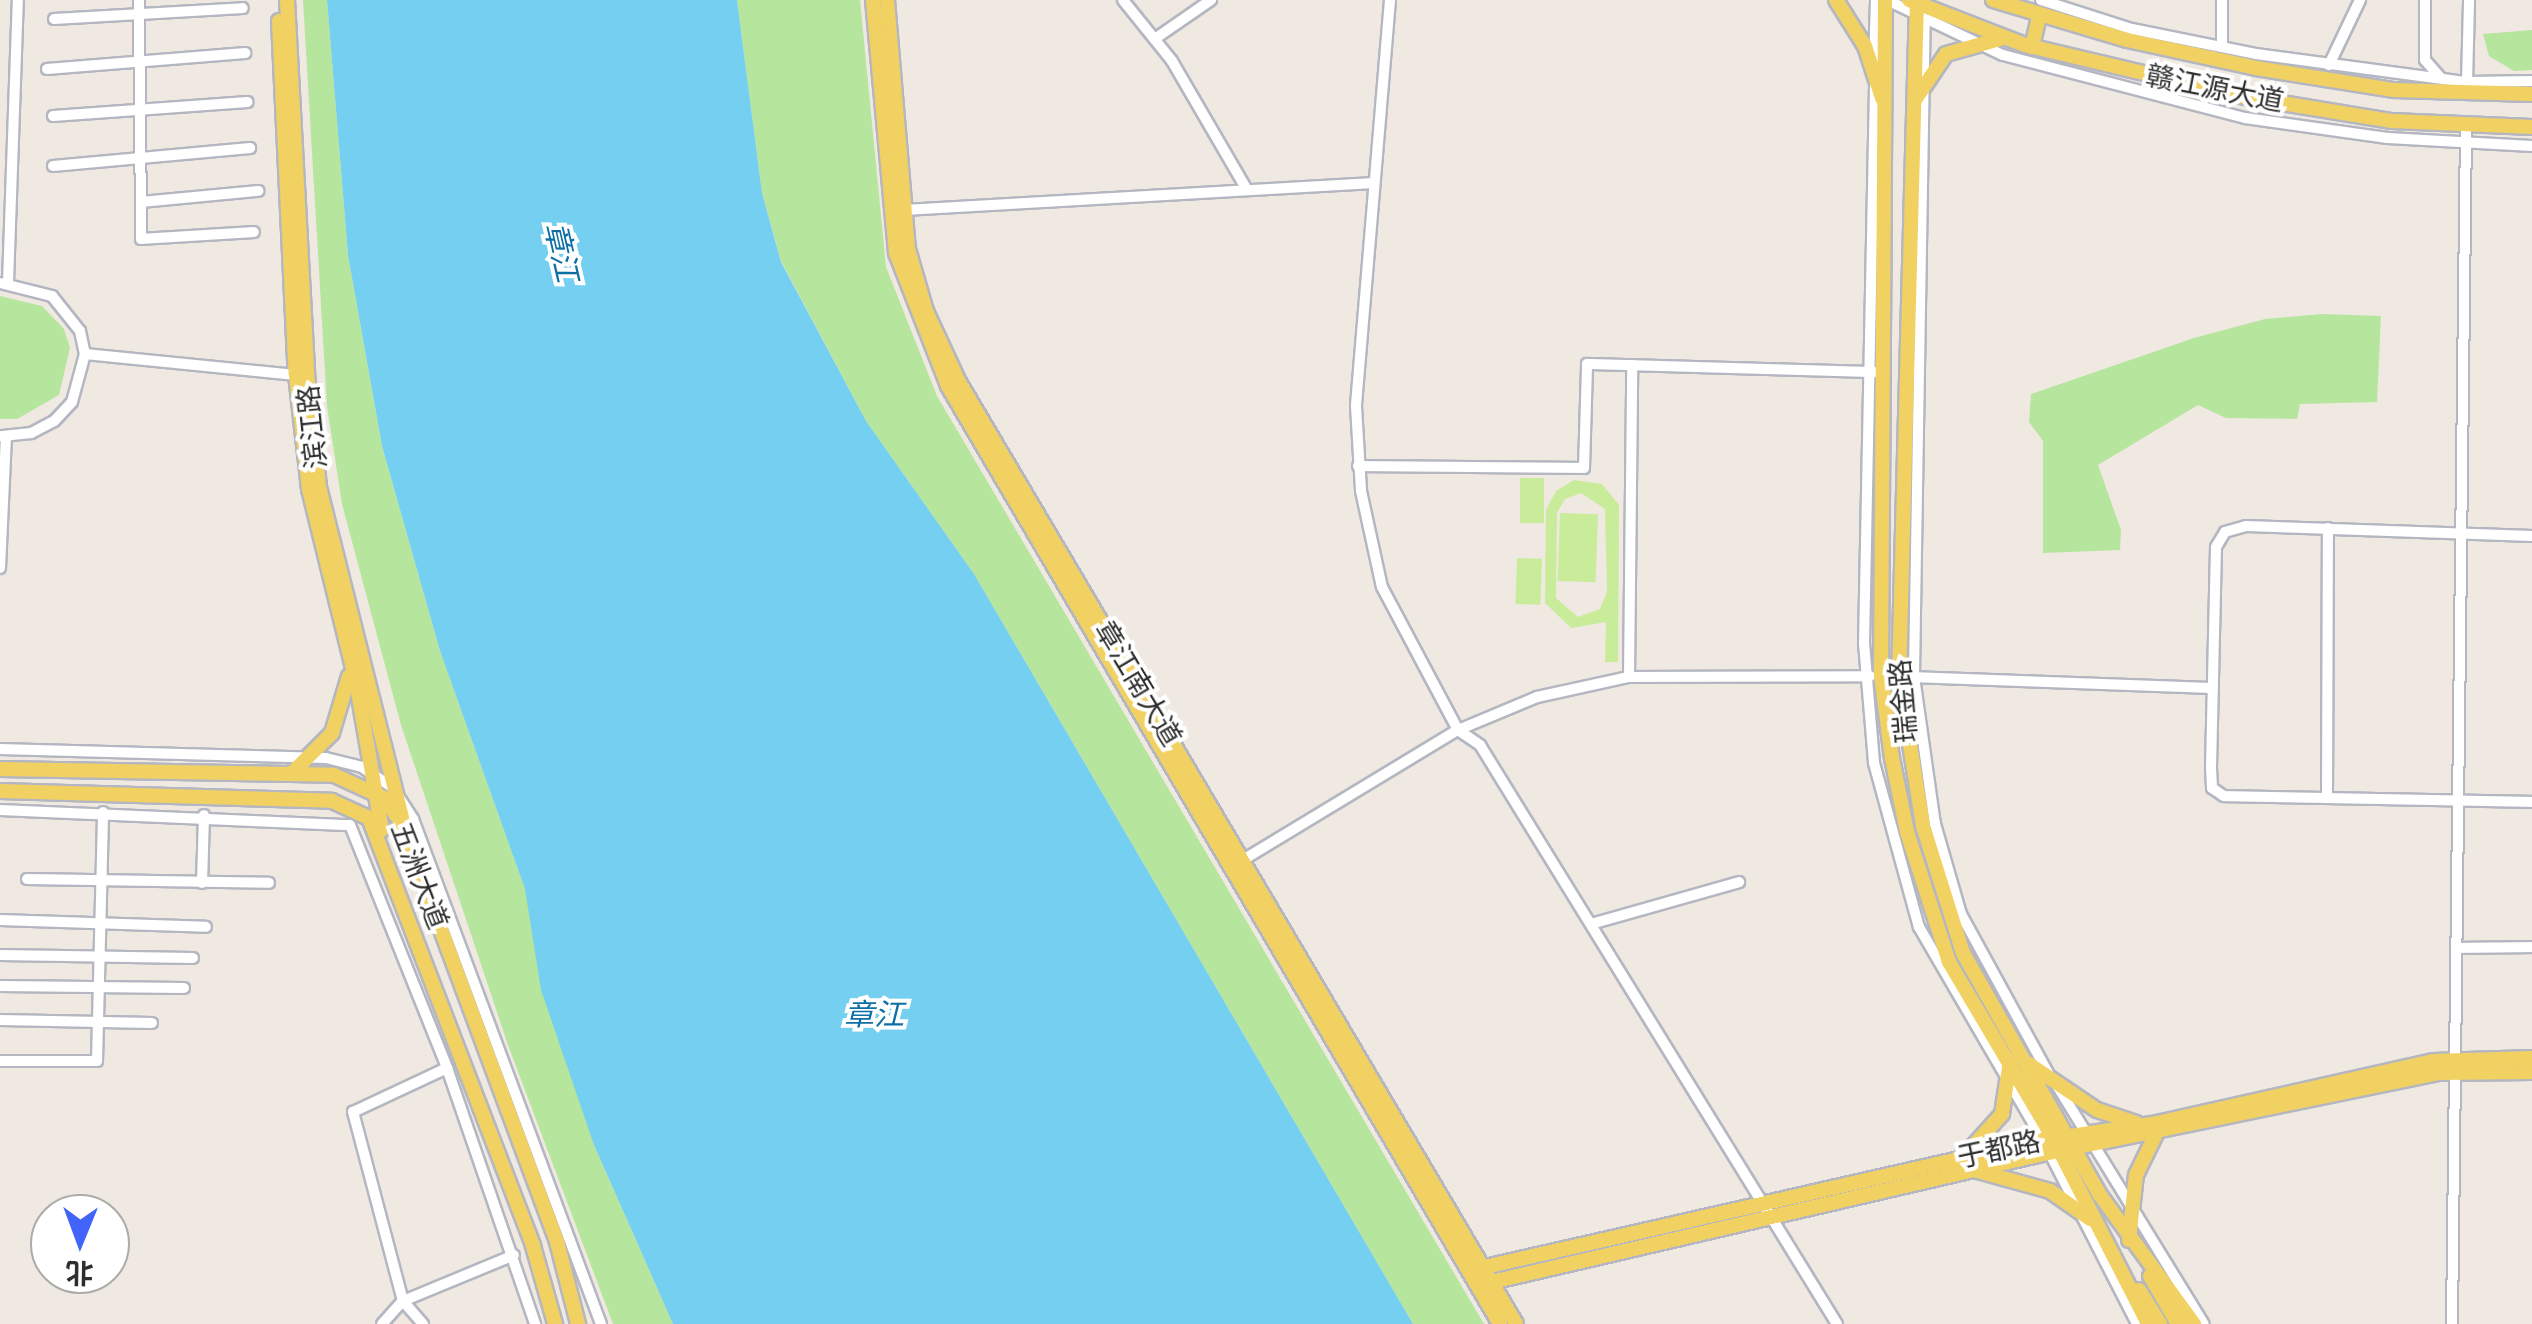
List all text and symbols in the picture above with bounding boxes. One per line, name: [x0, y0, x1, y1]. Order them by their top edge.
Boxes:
street label: 赣江源大道: [2143, 59, 2287, 119]
water label: 章江: [537, 219, 585, 285]
street label: 滨江路: [292, 383, 334, 471]
street label: 章江南大道: [1088, 615, 1188, 753]
street label: 瑞金路: [1884, 658, 1924, 744]
street label: 五洲大道: [383, 818, 455, 934]
water label: 章江: [844, 997, 904, 1033]
street label: 于都路: [1954, 1125, 2044, 1175]
north arrow: [30, 1194, 130, 1294]
text: 北: [65, 1257, 94, 1288]

